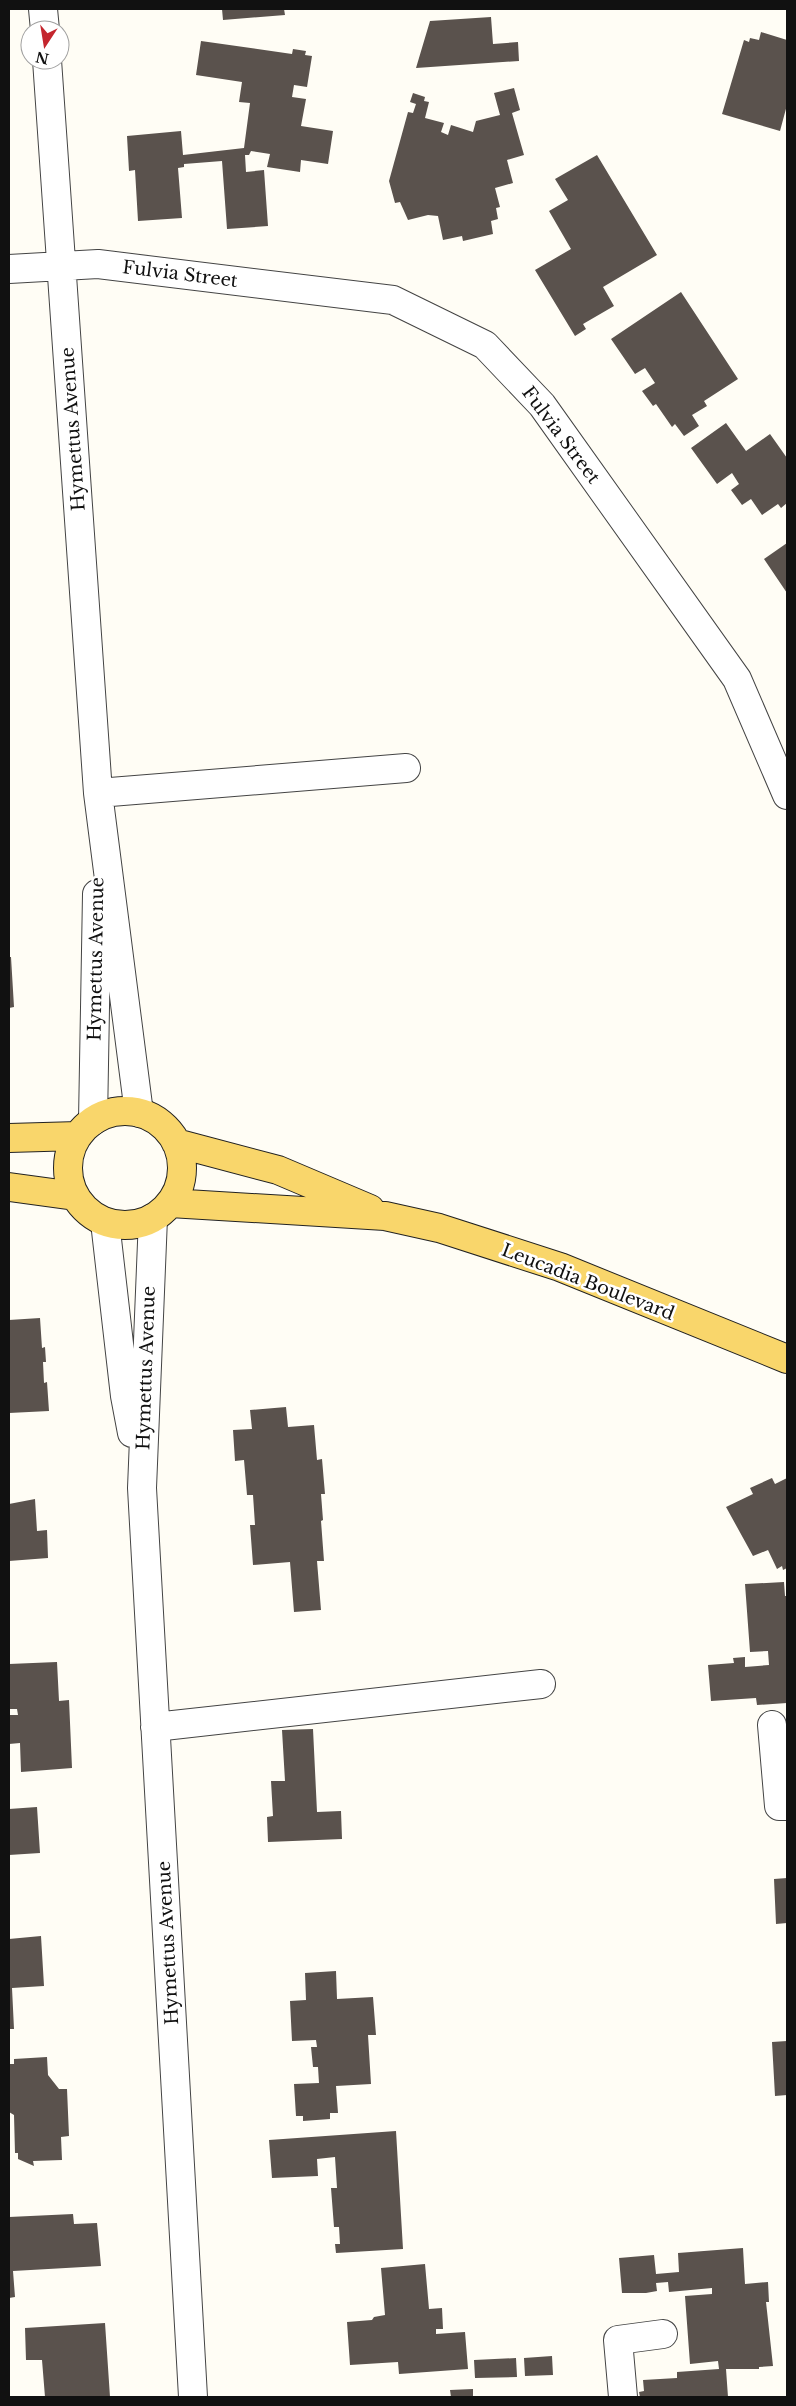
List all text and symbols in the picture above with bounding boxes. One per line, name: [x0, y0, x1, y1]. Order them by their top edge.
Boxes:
north arrow: [20, 20, 70, 70]
text: N: [34, 48, 51, 68]
street label: Fulvia Street: [121, 256, 239, 292]
street label: Hymettus Avenue: [56, 346, 90, 512]
street label: Fulvia Street: [517, 382, 605, 488]
street label: Hymettus Avenue: [84, 877, 108, 1041]
street label: Leucadia Boulevard: [499, 1239, 677, 1325]
street label: Hymettus Avenue: [132, 1286, 160, 1450]
street label: Hymettus Avenue: [153, 1860, 183, 2026]

